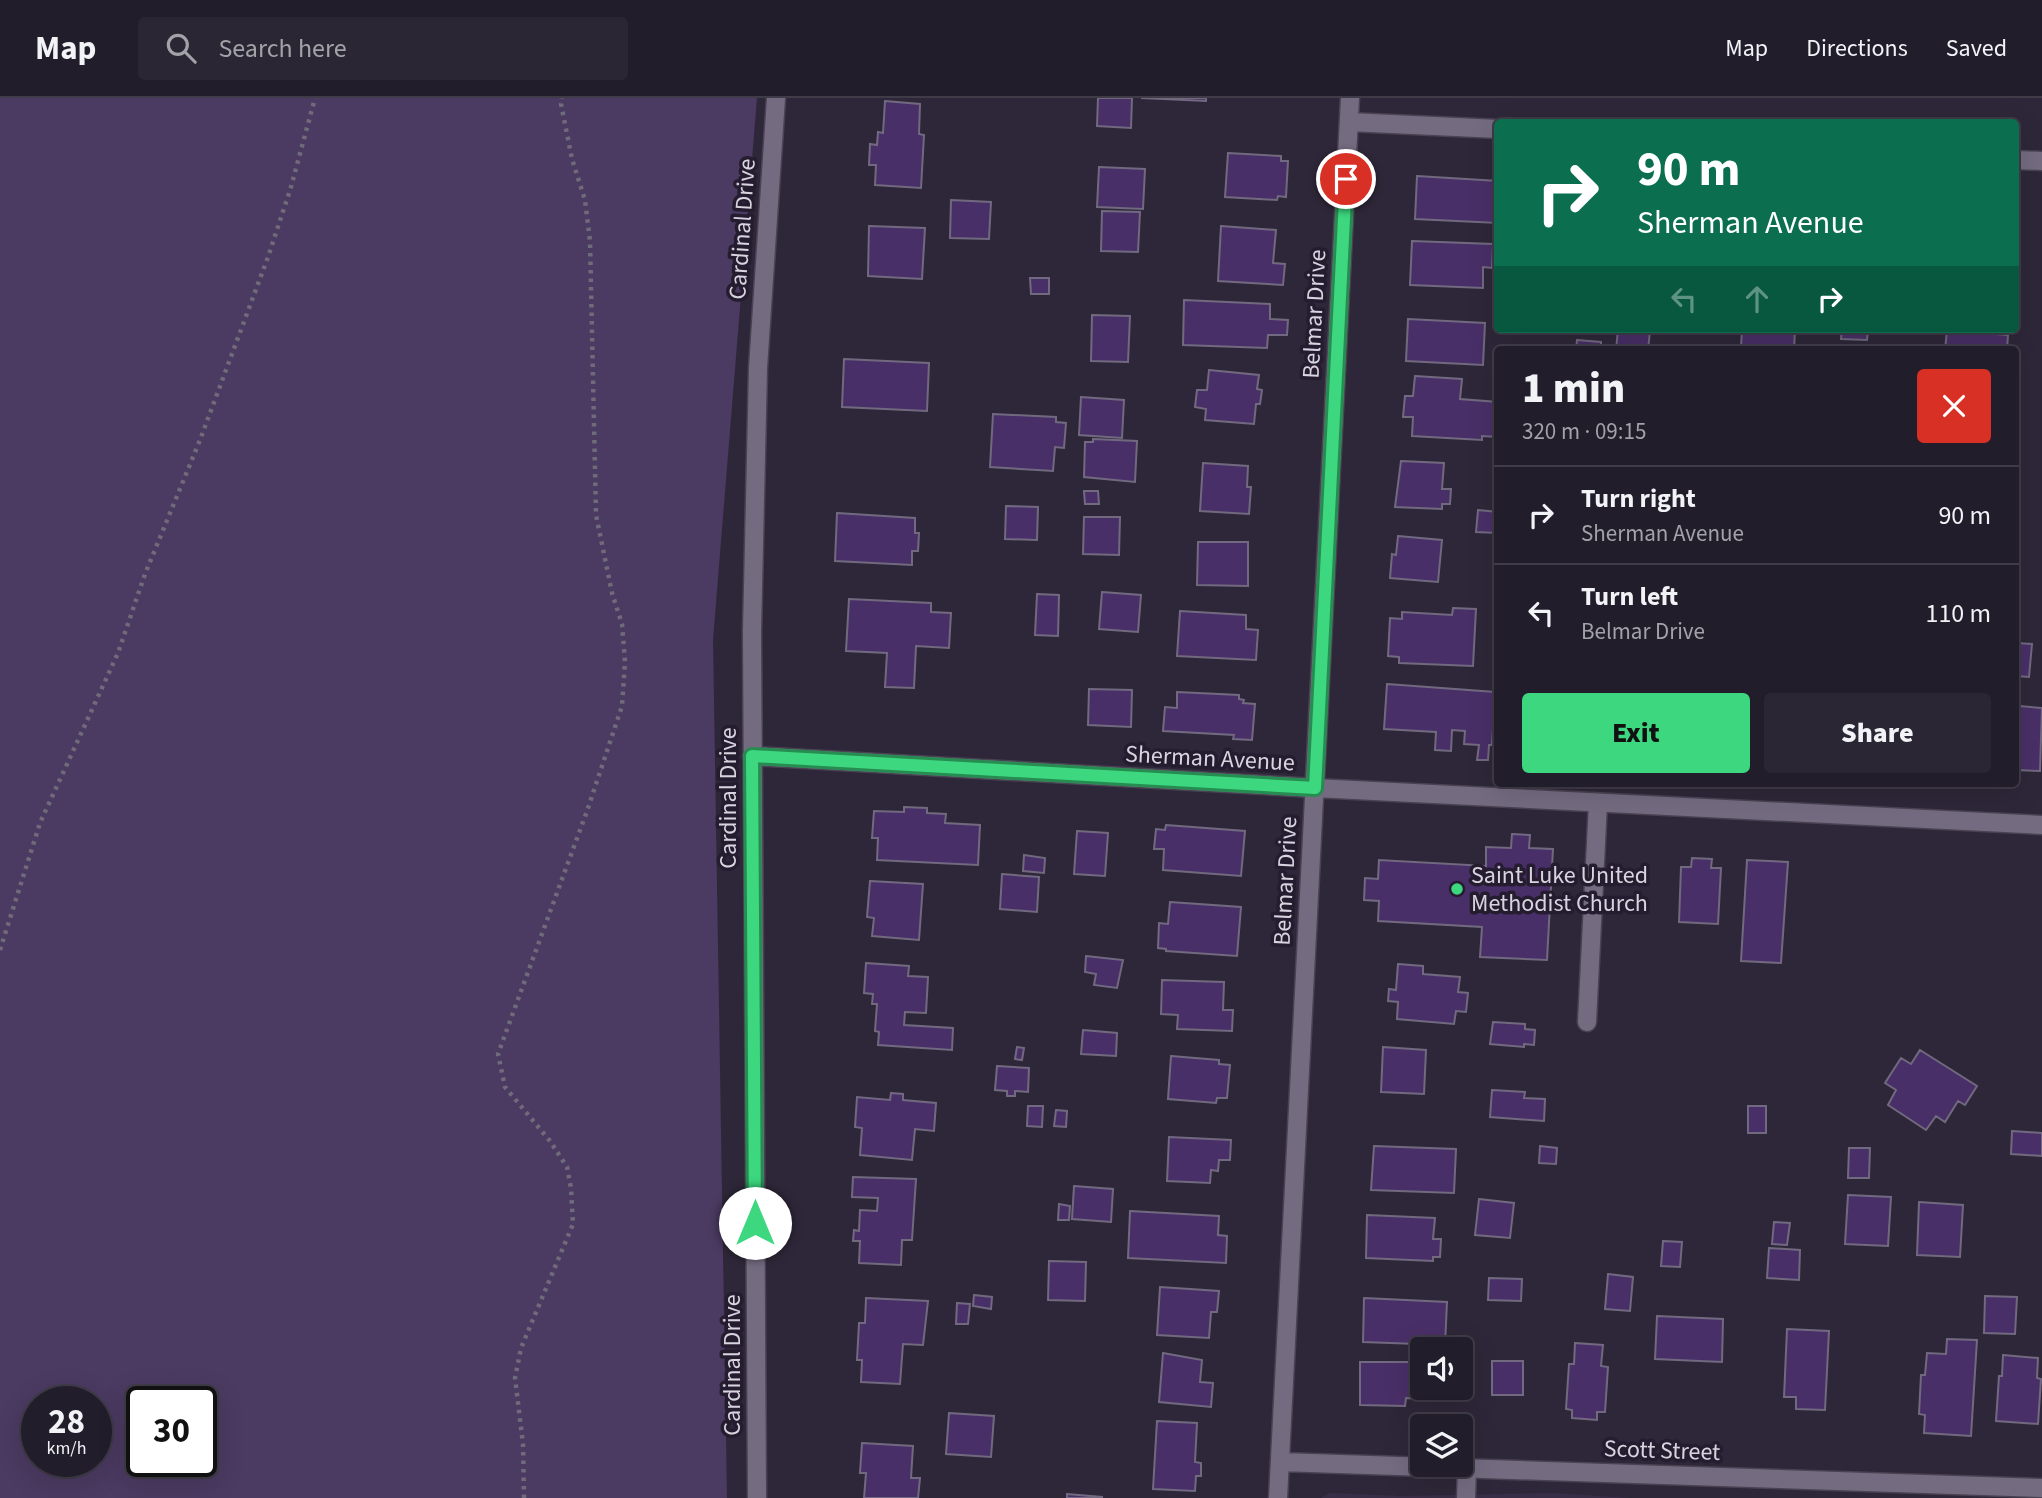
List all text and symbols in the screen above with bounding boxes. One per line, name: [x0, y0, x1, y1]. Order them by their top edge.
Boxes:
search box: [138, 17, 628, 80]
text: Map: [35, 25, 96, 72]
icon: search: [162, 29, 200, 67]
text: Search here: [218, 30, 347, 67]
text: Map: [1725, 31, 1768, 66]
text: Directions: [1806, 31, 1908, 66]
text: Saved: [1946, 31, 2007, 66]
text: 90 m: [1637, 135, 1741, 205]
icon: right: [1522, 147, 1613, 238]
pin: [1316, 149, 1376, 209]
street label: Cardinal Drive: [720, 157, 765, 301]
icon: arrive: [1327, 160, 1365, 198]
text: Sherman Avenue: [1637, 200, 1864, 246]
street label: Belmar Drive: [1294, 249, 1335, 379]
icon: left: [1665, 280, 1703, 318]
icon: ahead: [1738, 280, 1776, 318]
icon: right: [1811, 280, 1849, 318]
text: 1 min: [1522, 359, 1625, 419]
button: close: [1917, 369, 1991, 443]
text: 320 m · 09:15: [1522, 415, 1646, 448]
text: Turn right: [1581, 480, 1696, 517]
icon: right: [1522, 496, 1560, 534]
text: 90 m: [1938, 497, 1991, 534]
text: Sherman Avenue: [1581, 517, 1744, 550]
text: Turn left: [1581, 578, 1678, 615]
icon: left: [1522, 594, 1560, 632]
text: 110 m: [1925, 595, 1991, 632]
text: Belmar Drive: [1581, 615, 1705, 648]
button: Exit: [1522, 693, 1750, 773]
button: Share: [1764, 693, 1991, 773]
street label: Cardinal Drive: [711, 727, 746, 869]
street label: Sherman Avenue: [1124, 737, 1296, 780]
street label: Belmar Drive: [1265, 816, 1306, 946]
place label: Saint Luke United Methodist Church: [1471, 858, 1648, 921]
marker: Saint Luke United Methodist Church: [1449, 881, 1465, 897]
position arrow: [718, 1186, 792, 1260]
street label: Cardinal Drive: [715, 1294, 750, 1436]
map controls: [1410, 1337, 1473, 1477]
button: sound: [1410, 1337, 1473, 1400]
speed limit sign: 30: [126, 1386, 217, 1477]
text: 28: [48, 1397, 85, 1447]
button: layers: [1410, 1414, 1473, 1477]
street label: Scott Street: [1603, 1431, 1721, 1470]
text: km/h: [47, 1436, 86, 1461]

